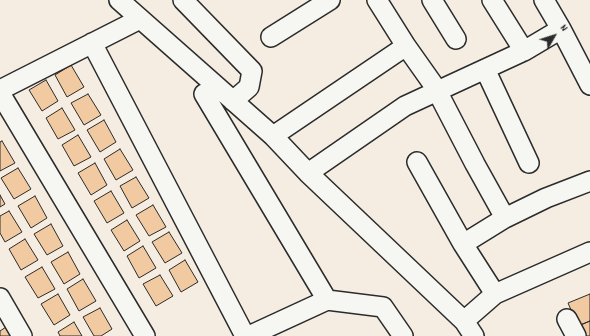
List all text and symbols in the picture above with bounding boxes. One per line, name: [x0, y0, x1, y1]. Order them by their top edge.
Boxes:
north arrow: [534, 16, 574, 56]
text: N: [555, 21, 571, 36]

